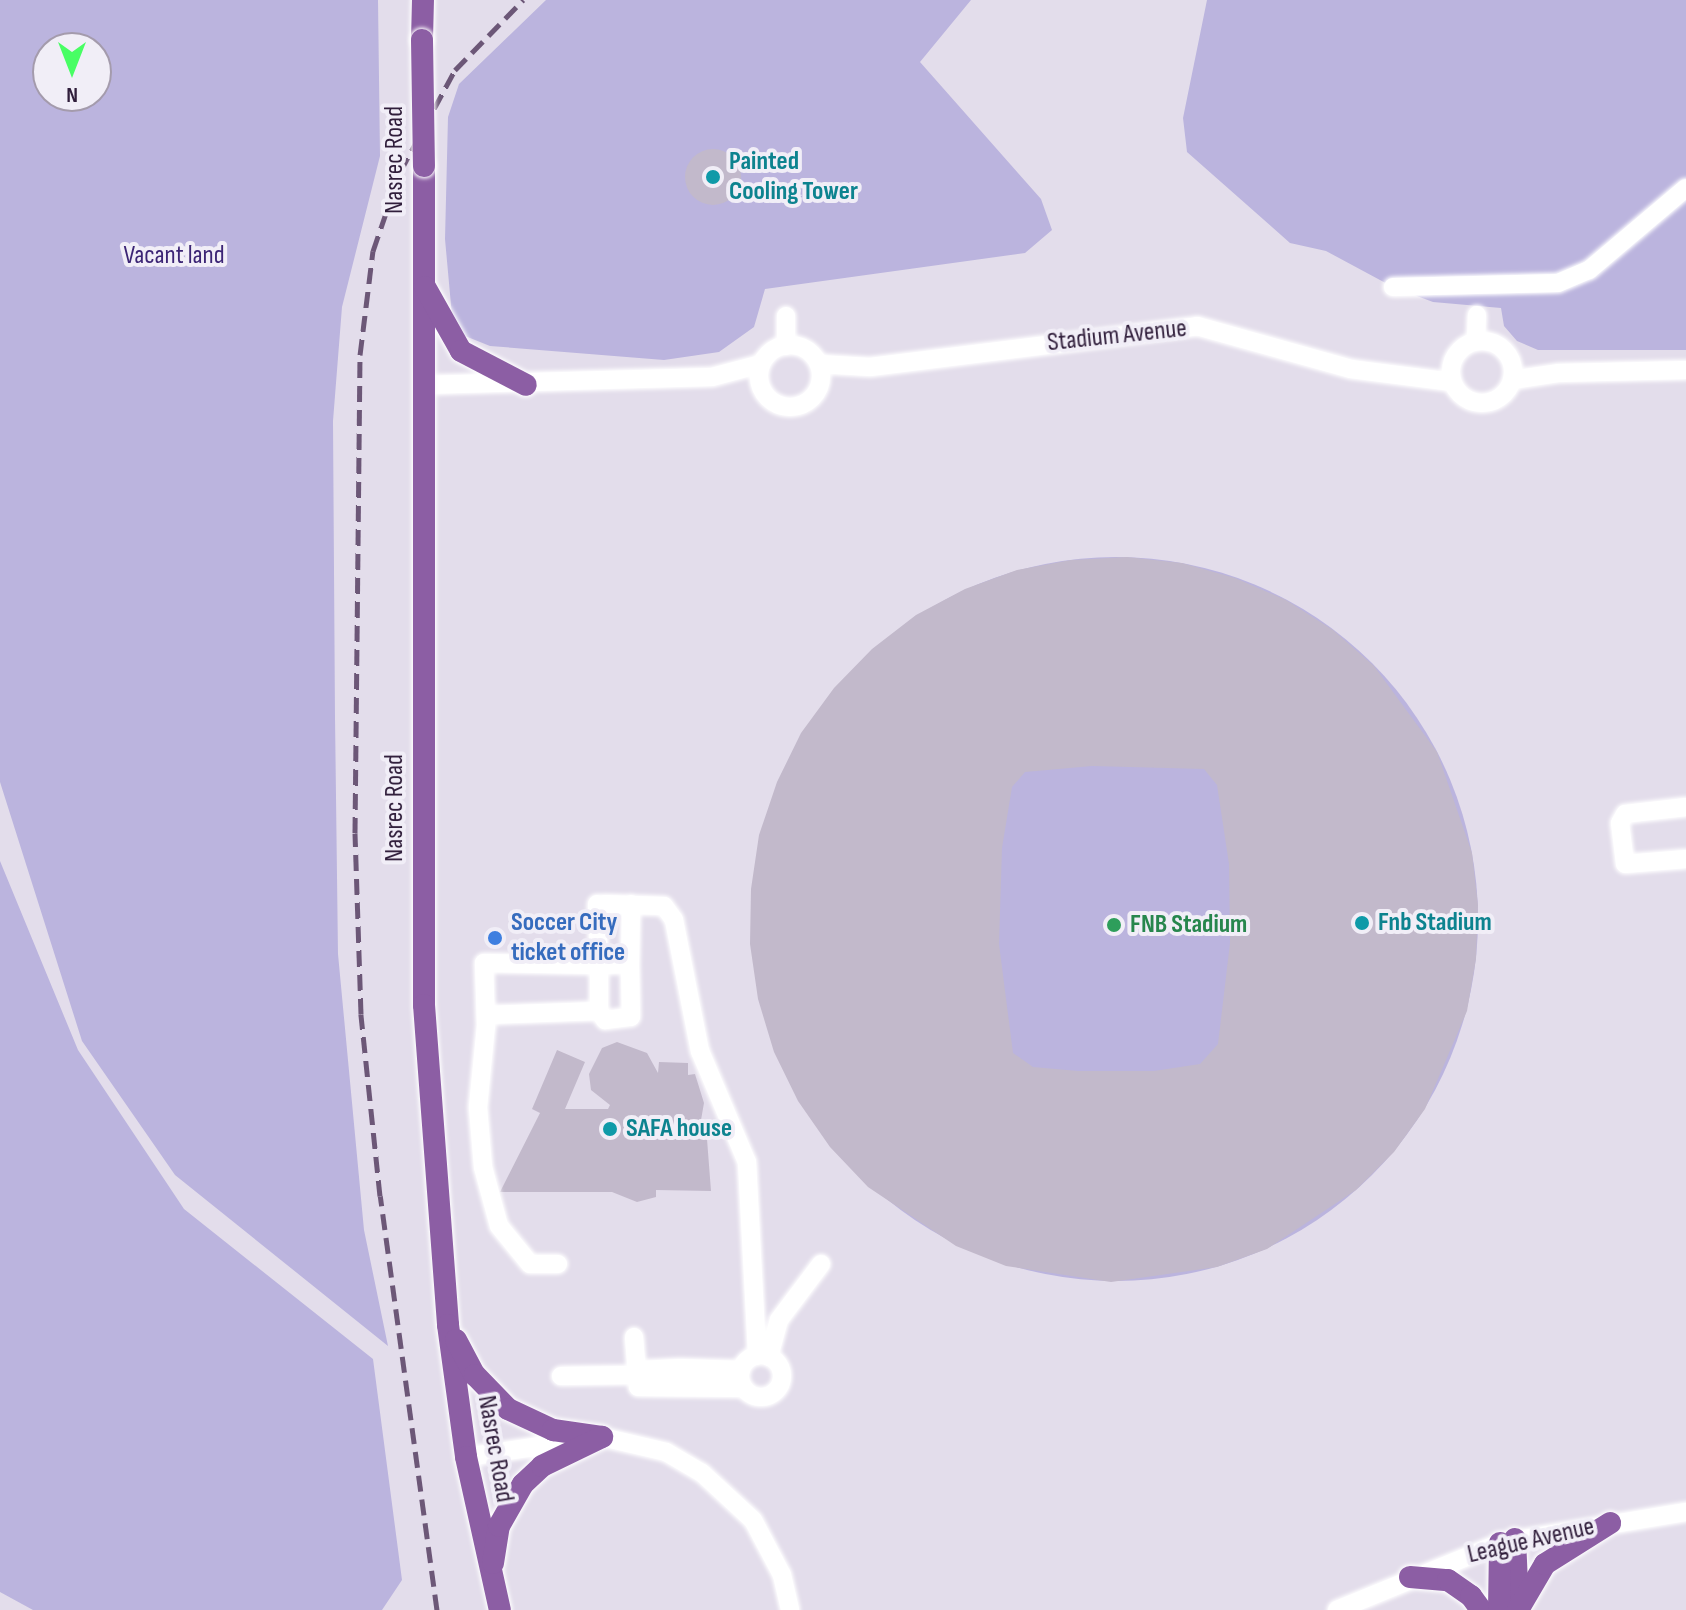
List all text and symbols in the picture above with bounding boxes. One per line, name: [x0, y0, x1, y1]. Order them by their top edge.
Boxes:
north arrow: [32, 32, 112, 112]
text: N: [66, 81, 78, 108]
street label: Nasrec Road: [379, 106, 411, 214]
place label: Painted Cooling Tower: [729, 146, 858, 208]
marker: Painted Cooling Tower: [704, 168, 722, 186]
park label: Vacant land: [123, 240, 225, 272]
street label: Stadium Avenue: [1046, 313, 1188, 359]
street label: Nasrec Road: [379, 754, 411, 862]
place label: Soccer City ticket office: [511, 907, 625, 968]
place label: Fnb Stadium: [1378, 907, 1492, 939]
place label: FNB Stadium: [1130, 909, 1247, 941]
marker: Fnb Stadium: [1353, 914, 1371, 932]
marker: FNB Stadium: [1105, 916, 1123, 934]
marker: Soccer City ticket office: [486, 929, 504, 947]
place label: SAFA house: [626, 1113, 732, 1145]
marker: SAFA house: [601, 1120, 619, 1138]
street label: Nasrec Road: [470, 1393, 520, 1505]
street label: League Avenue: [1465, 1511, 1597, 1571]

